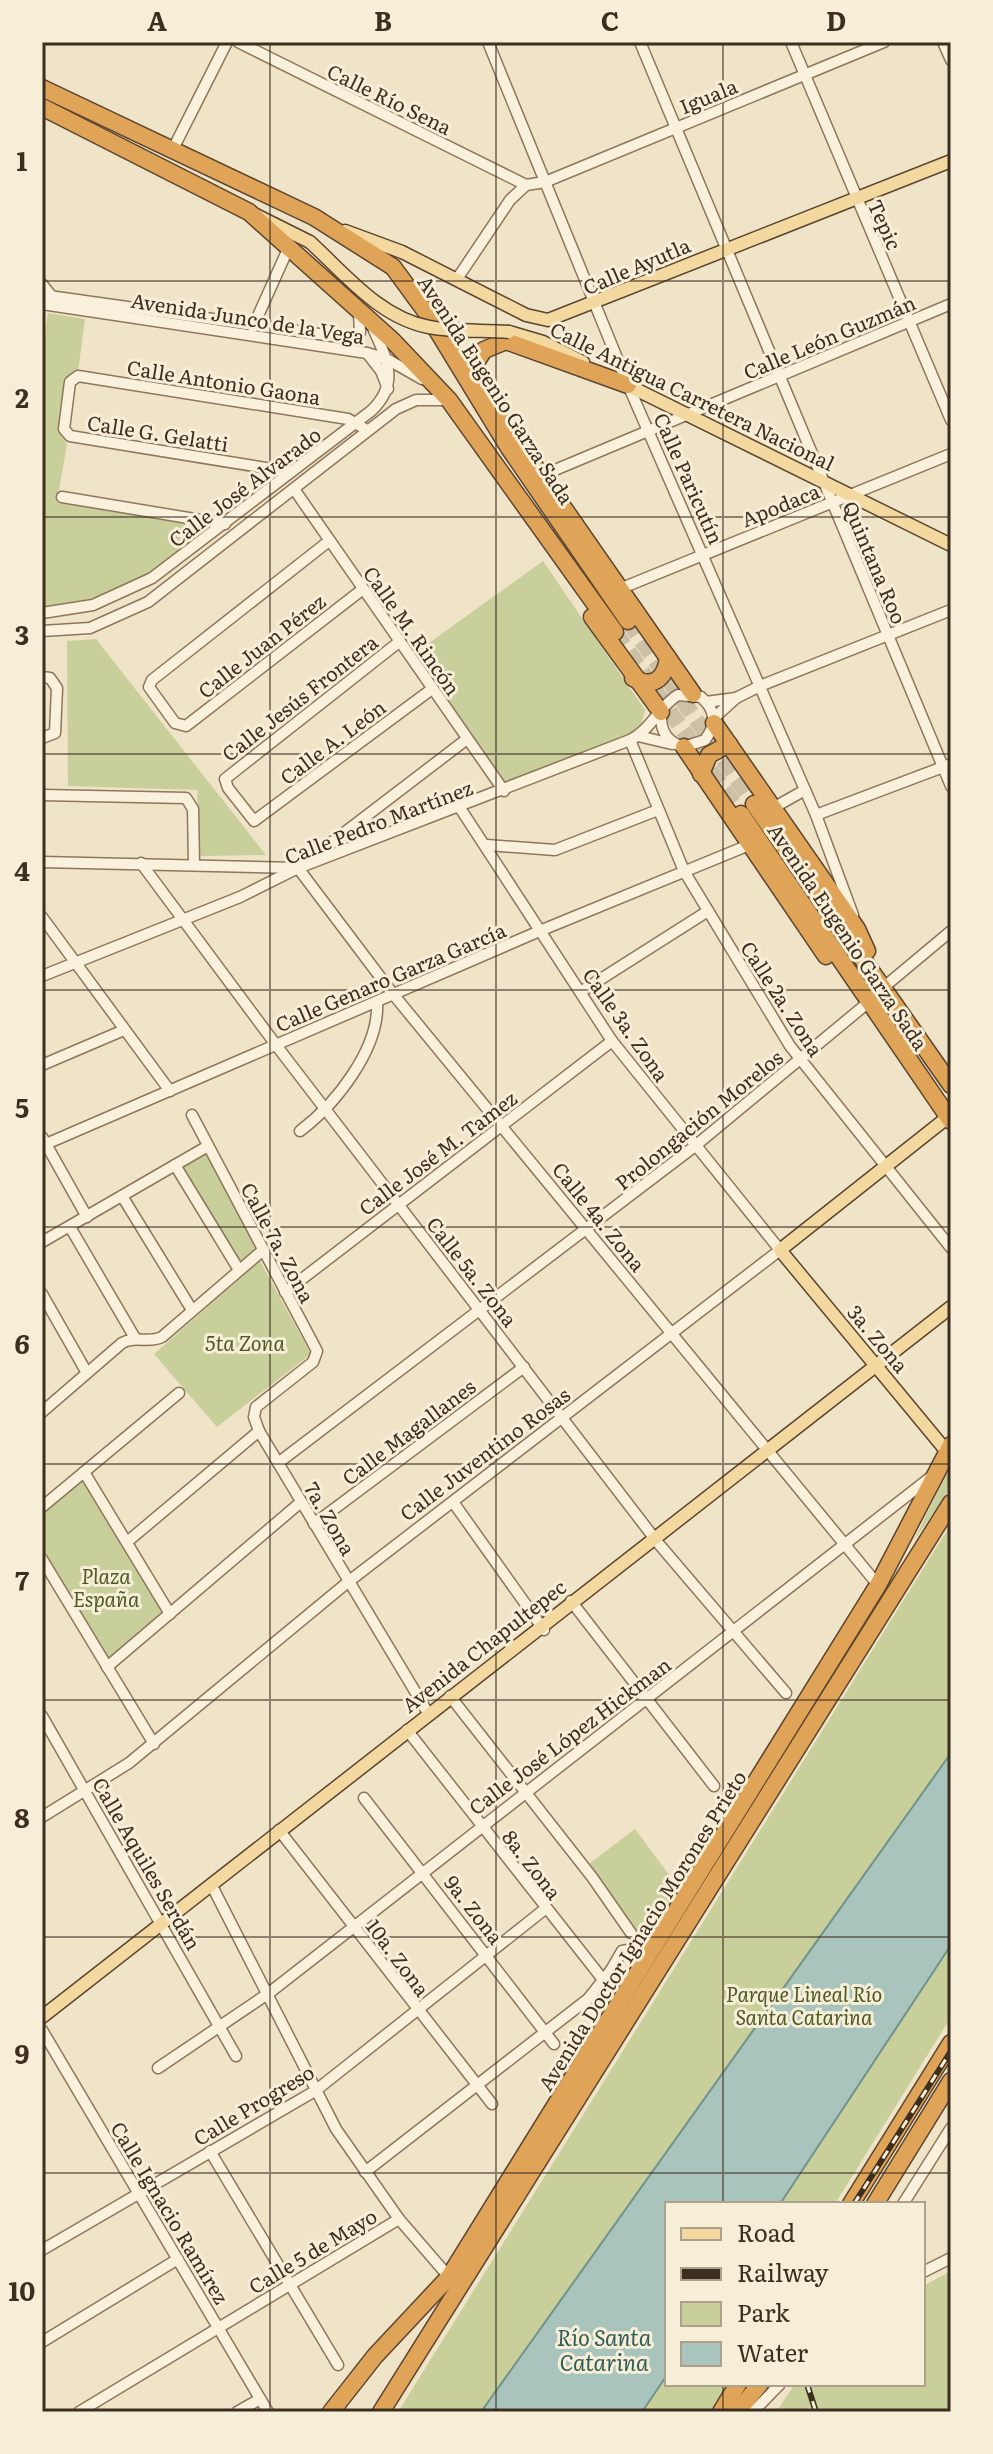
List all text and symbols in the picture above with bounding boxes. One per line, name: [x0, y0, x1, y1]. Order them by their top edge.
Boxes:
text: A: [147, 0, 167, 39]
text: B: [374, 0, 392, 39]
text: C: [601, 0, 619, 39]
text: D: [826, 0, 846, 39]
street label: Calle Río Sena: [323, 55, 458, 141]
street label: Iguala: [674, 70, 742, 120]
text: 1: [17, 140, 28, 179]
street label: Tepic: [862, 194, 910, 254]
street label: Calle Ayutla: [578, 229, 695, 301]
street label: Avenida Eugenio Garza Sada: [411, 268, 583, 510]
street label: Avenida Junco de la Vega: [129, 284, 367, 350]
street label: Calle León Guzmán: [738, 286, 920, 386]
street label: Calle Antigua Carretera Nacional: [546, 313, 841, 477]
street label: Calle Antonio Gaona: [125, 351, 323, 411]
text: 2: [15, 377, 29, 416]
street label: Calle G. Gelatti: [85, 406, 231, 458]
street label: Calle Paricutín: [648, 408, 732, 548]
street label: Calle José Alvarado: [161, 419, 327, 553]
street label: Apodaca: [736, 475, 824, 533]
street label: Quintana Roo: [837, 496, 915, 628]
street label: Calle M. Rincón: [357, 559, 469, 701]
street label: Calle Juan Pérez: [191, 585, 331, 704]
text: 3: [15, 614, 29, 653]
street label: Calle Jesús Frontera: [215, 626, 384, 768]
street label: Calle A. León: [273, 691, 391, 791]
street label: Calle Pedro Martínez: [280, 771, 477, 871]
street label: Avenida Eugenio Garza Sada: [762, 816, 937, 1056]
text: 4: [14, 850, 30, 889]
street label: Calle Genaro Garza García: [270, 914, 510, 1038]
street label: Calle 2a. Zona: [734, 934, 832, 1062]
street label: Calle 3a. Zona: [577, 961, 678, 1087]
street label: Prolongación Morelos: [608, 1042, 788, 1196]
street label: Calle José M. Tamez: [352, 1082, 523, 1222]
text: 5: [15, 1087, 29, 1126]
street label: Calle 4a. Zona: [546, 1155, 654, 1277]
street label: Calle 7a. Zona: [235, 1177, 323, 1308]
street label: Calle 5a. Zona: [420, 1210, 526, 1333]
street label: 3a. Zona: [841, 1297, 917, 1379]
text: 6: [14, 1323, 30, 1362]
park label: 5ta Zona: [205, 1327, 286, 1357]
street label: Calle Magallanes: [335, 1371, 481, 1491]
street label: Calle Juventino Rosas: [393, 1379, 575, 1527]
street label: 7a. Zona: [298, 1476, 364, 1560]
text: 7: [15, 1560, 29, 1599]
park label: Plaza España: [73, 1560, 140, 1613]
street label: Avenida Chapultepec: [394, 1571, 572, 1719]
street label: Calle José López Hickman: [462, 1649, 676, 1821]
street label: Avenida Doctor Ignacio Morones Prieto: [529, 1764, 753, 2096]
street label: Calle Aquiles Serdán: [86, 1771, 210, 1955]
text: 8: [14, 1797, 30, 1836]
street label: 8a. Zona: [496, 1823, 570, 1905]
street label: 9a. Zona: [438, 1868, 512, 1950]
street label: 10a. Zona: [360, 1912, 438, 2002]
park label: Parque Lineal Río Santa Catarina: [726, 1978, 882, 2031]
text: 9: [15, 2033, 30, 2072]
street label: Calle Progreso: [187, 2056, 319, 2152]
street label: Calle Ignacio Ramírez: [105, 2115, 238, 2309]
street label: Calle 5 de Mayo: [242, 2200, 382, 2300]
legend: [665, 2202, 925, 2386]
text: Road: [737, 2214, 796, 2249]
text: Railway: [737, 2254, 829, 2289]
text: 10: [9, 2270, 35, 2309]
text: Park: [737, 2294, 790, 2329]
water label: Río Santa Catarina: [557, 2320, 652, 2378]
text: Water: [737, 2334, 809, 2369]

